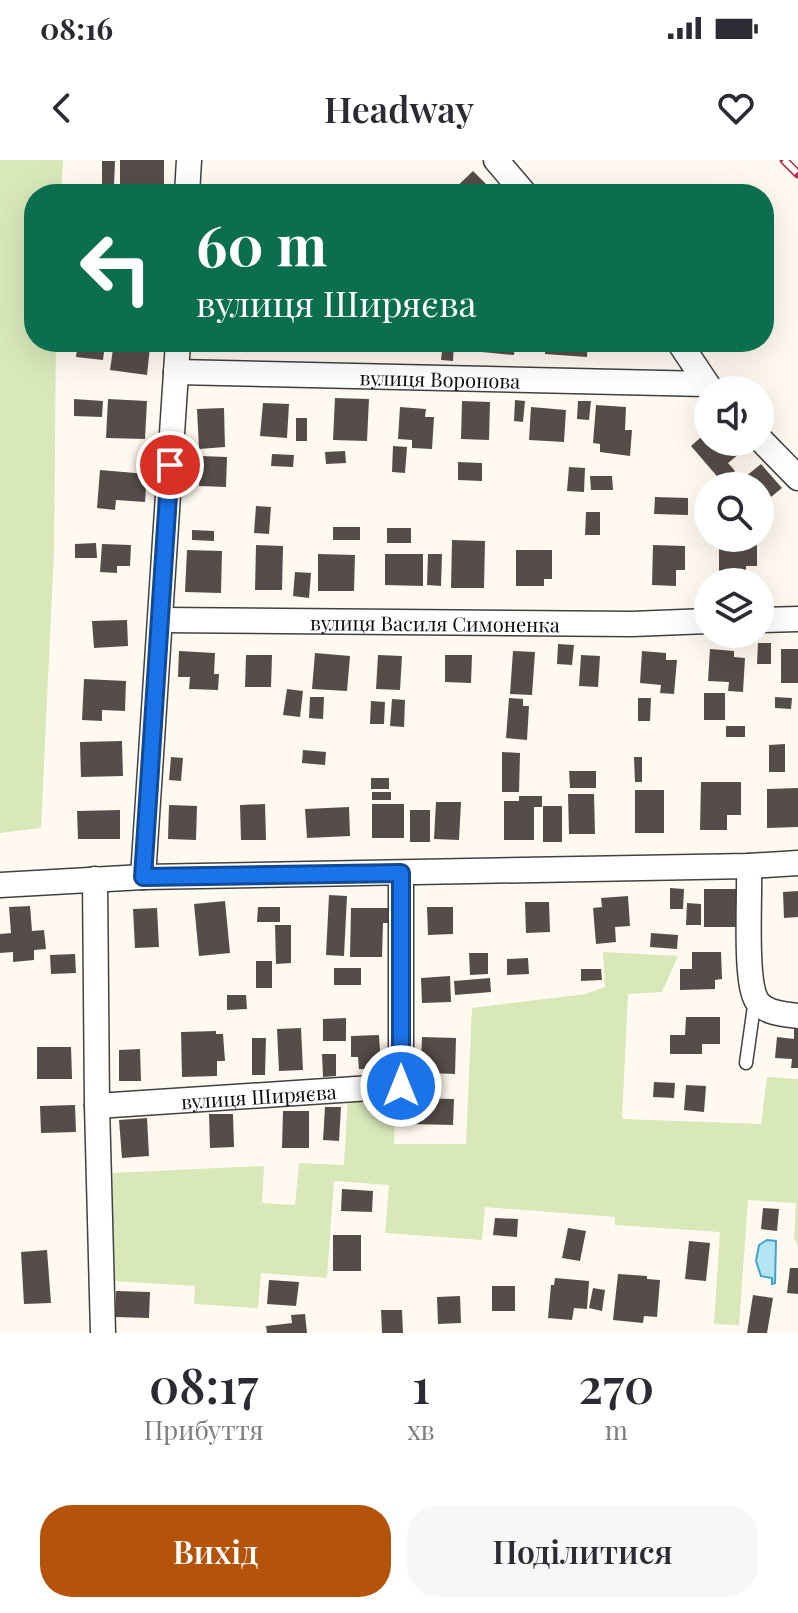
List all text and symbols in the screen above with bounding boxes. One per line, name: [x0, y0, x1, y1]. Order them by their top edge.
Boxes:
text: 08:16: [40, 8, 113, 48]
text: Headway: [324, 84, 474, 132]
icon: back: [40, 86, 84, 130]
icon: heart: [714, 86, 758, 130]
text: 60 m: [196, 206, 327, 281]
icon: left: [64, 216, 168, 320]
text: вулиця Ширяєва: [196, 278, 476, 326]
street label: вулиця Воронова: [359, 363, 521, 393]
map controls: [694, 376, 774, 648]
button: sound: [694, 376, 774, 456]
pin: [136, 431, 204, 499]
icon: arrive: [148, 443, 192, 487]
button: search: [694, 472, 774, 552]
button: layers: [694, 568, 774, 648]
street label: вулиця Василя Симоненка: [310, 608, 560, 637]
position arrow: [359, 1044, 443, 1128]
street label: вулиця Ширяєва: [180, 1077, 337, 1114]
text: 08:17: [149, 1352, 258, 1416]
text: 1: [412, 1352, 430, 1416]
text: 270: [579, 1352, 654, 1416]
text: Прибуття: [144, 1412, 263, 1447]
text: хв: [407, 1412, 435, 1447]
text: m: [605, 1412, 628, 1447]
button: Вихід: [40, 1505, 391, 1597]
button: Поділитися: [407, 1505, 758, 1597]

